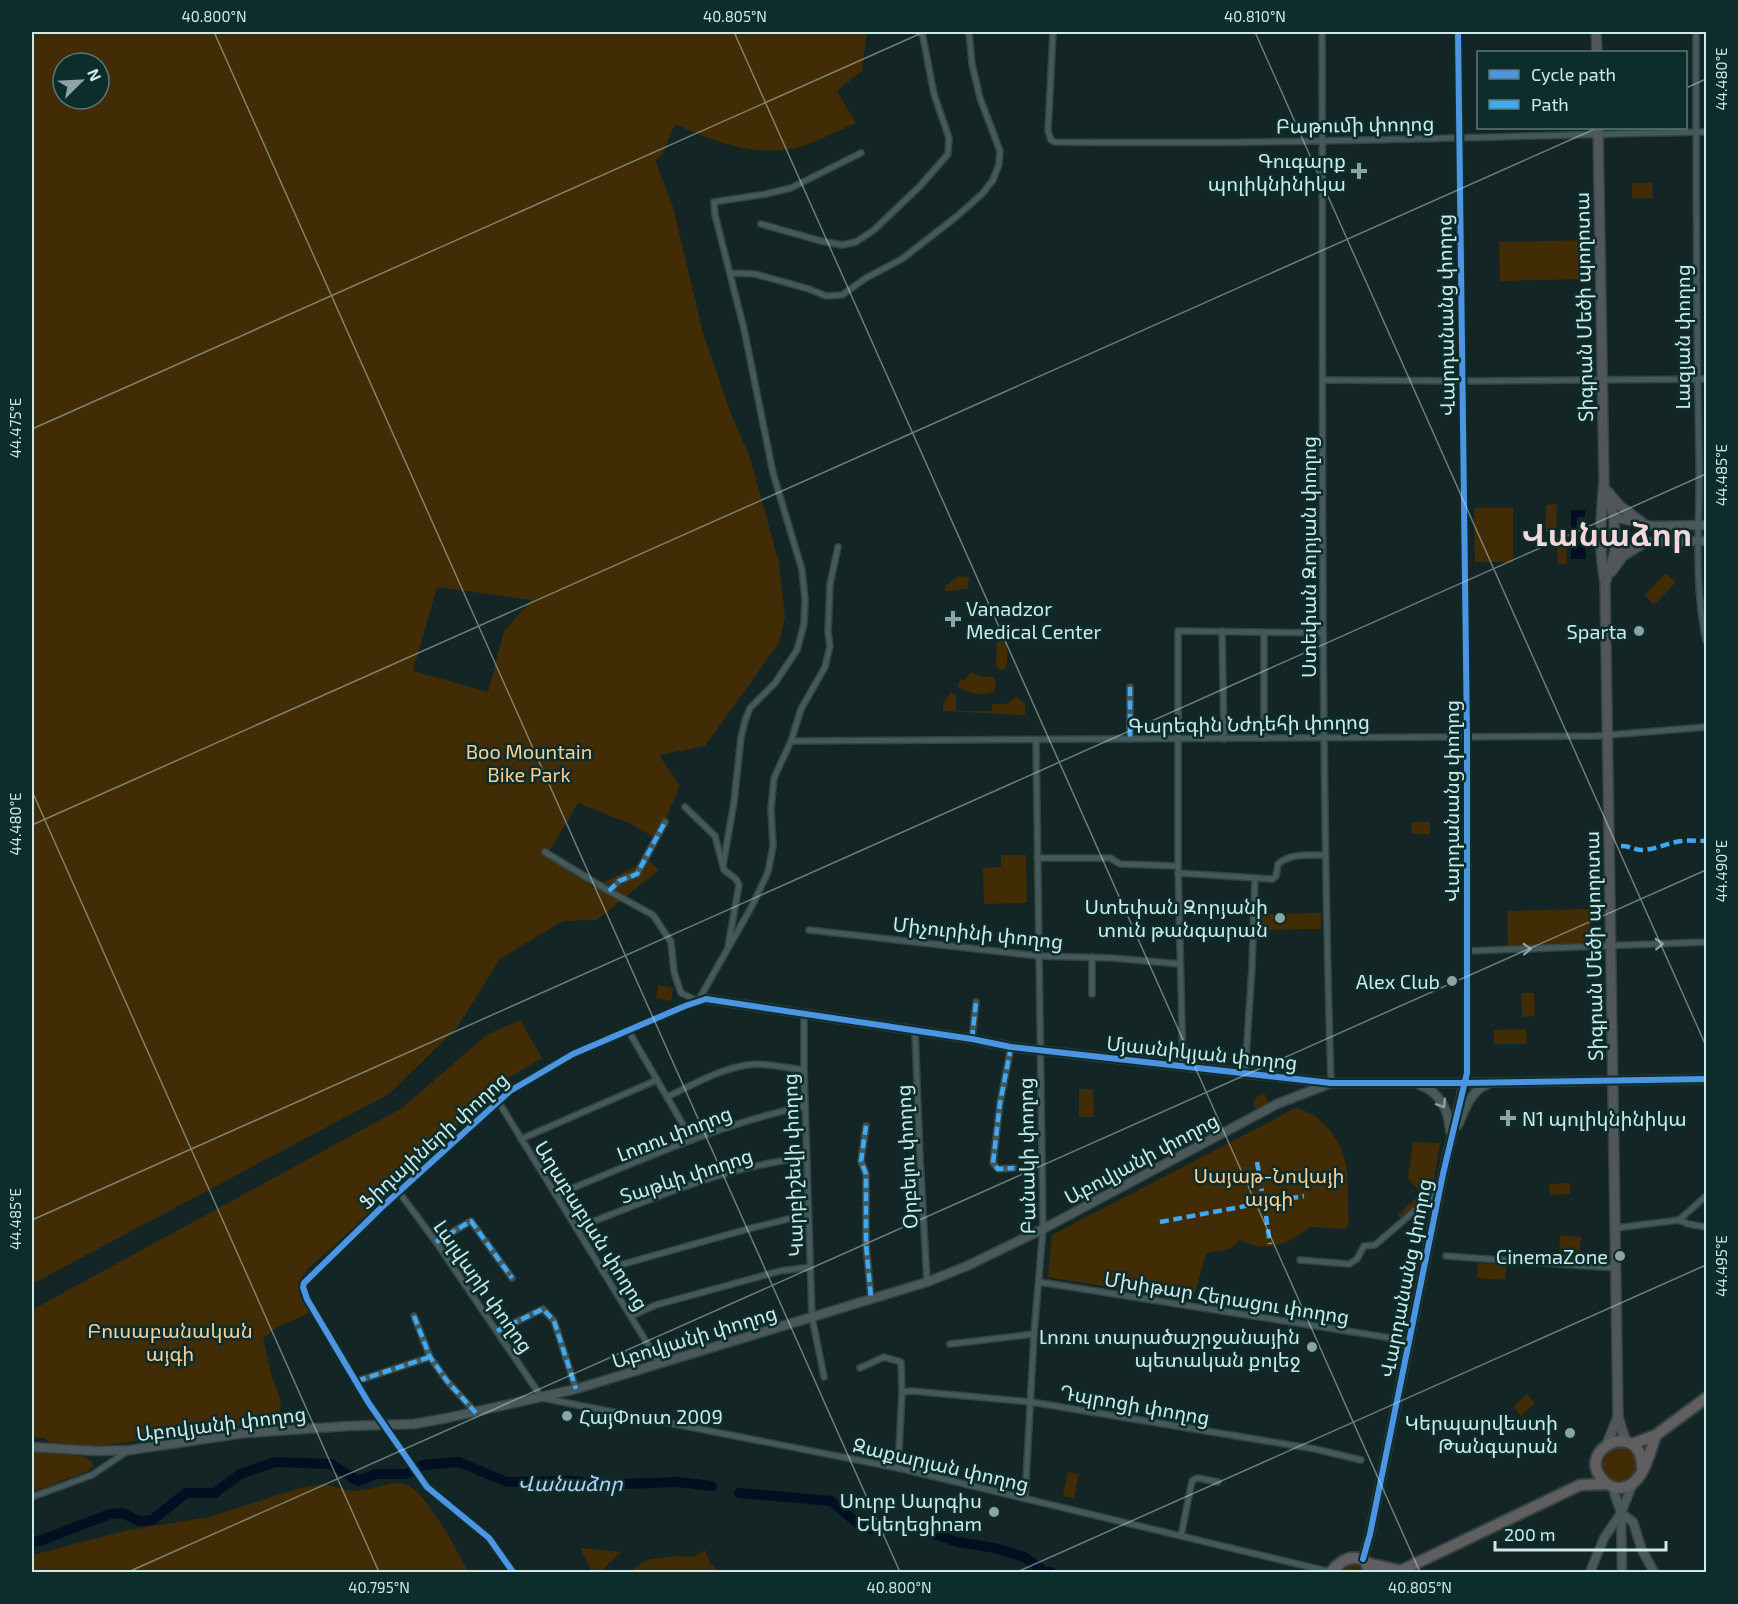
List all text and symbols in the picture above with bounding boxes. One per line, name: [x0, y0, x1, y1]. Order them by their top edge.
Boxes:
text: 40.800°N: [182, 7, 246, 25]
text: 40.805°N: [703, 7, 767, 25]
text: 40.810°N: [1224, 7, 1286, 25]
text: 44.480°E: [1712, 48, 1730, 110]
north arrow: [51, 51, 111, 111]
legend: [1477, 51, 1687, 129]
text: Cycle path: [1531, 63, 1616, 85]
text: N: [84, 66, 106, 84]
text: Path: [1531, 93, 1569, 115]
street label: Բաթումի փողոց: [1276, 111, 1434, 138]
place label: Գուգարք պոլիկնինիկա: [1208, 148, 1346, 196]
marker: Գուգարք պոլիկնինիկա: [1350, 162, 1368, 180]
street label: Տիգրան Մեծի պողոտա: [1569, 192, 1598, 422]
street label: Վարդանանց փողոց: [1431, 214, 1460, 416]
street label: Լազյան փողոց: [1670, 264, 1695, 410]
text: 44.475°E: [6, 398, 24, 458]
street label: Ստեփան Զորյան փողոց: [1296, 436, 1321, 678]
text: 44.485°E: [1712, 444, 1730, 506]
district label: Վանաձոր: [1521, 514, 1693, 553]
place label: Vanadzor Medical Center: [966, 596, 1102, 643]
marker: Vanadzor Medical Center: [944, 610, 962, 628]
place label: Sparta: [1567, 619, 1627, 643]
marker: Sparta: [1632, 624, 1646, 638]
street label: Վարդանանց փողոց: [1439, 700, 1464, 902]
street label: Գարեգին Նժդեհի փողոց: [1128, 709, 1370, 738]
park label: Boo Mountain Bike Park: [466, 739, 592, 786]
text: 44.480°E: [6, 793, 24, 855]
street label: Տիգրան Մեծի պողոտա: [1579, 831, 1608, 1061]
text: 44.490°E: [1712, 840, 1730, 902]
place label: Ստեփան Զորյանի տուն թանգարան: [1085, 894, 1268, 942]
street label: Միչուրինի փողոց: [891, 911, 1064, 954]
marker: Ստեփան Զորյանի տուն թանգարան: [1273, 911, 1287, 925]
one-way arrow: [1654, 937, 1663, 950]
one-way arrow: [1522, 943, 1531, 956]
place label: Alex Club: [1356, 969, 1440, 993]
marker: Alex Club: [1445, 974, 1459, 988]
street label: Մյասնիկյան փողոց: [1105, 1030, 1299, 1075]
street label: Ֆիդայիների փողոց: [353, 1067, 513, 1214]
street label: Կարբիշեվի փողոց: [777, 1073, 808, 1257]
street label: Բանակի փողոց: [1013, 1077, 1040, 1235]
street label: Օրբելու փողոց: [890, 1084, 923, 1230]
one-way arrow: [1434, 1098, 1445, 1109]
street label: Լոռու փողոց: [613, 1100, 735, 1167]
place label: N1 պոլիկնինիկա: [1522, 1106, 1687, 1131]
street label: Աբովյանի փողոց: [1060, 1107, 1223, 1210]
marker: N1 պոլիկնինիկա: [1499, 1109, 1517, 1127]
street label: Աղաբաբյան փողոց: [529, 1136, 654, 1315]
street label: Տաթևի փողոց: [617, 1142, 756, 1209]
park label: Սայաթ-Նովայի այգի: [1193, 1163, 1345, 1211]
street label: Վարդանանց փողոց: [1374, 1177, 1437, 1380]
text: 44.485°E: [6, 1188, 24, 1250]
street label: Լալվարի փողոց: [428, 1215, 539, 1358]
text: 44.495°E: [1712, 1235, 1730, 1297]
place label: CinemaZone: [1496, 1244, 1608, 1268]
marker: CinemaZone: [1613, 1249, 1627, 1263]
street label: Մխիթար Հերացու փողոց: [1103, 1266, 1351, 1329]
street label: Աբովյանի փողոց: [609, 1300, 780, 1373]
park label: Բուսաբանական այգի: [87, 1318, 253, 1366]
place label: Լոռու տարածաշրջանային պետական քոլեջ: [1039, 1324, 1300, 1372]
marker: Լոռու տարածաշրջանային պետական քոլեջ: [1305, 1340, 1319, 1354]
street label: Դպրոցի փողոց: [1058, 1379, 1212, 1430]
street label: Աբովյանի փողոց: [135, 1401, 307, 1446]
place label: ՀայՓոստ 2009: [579, 1404, 723, 1429]
marker: ՀայՓոստ 2009: [560, 1409, 574, 1423]
place label: Կերպարվեստի Թանգարան: [1405, 1410, 1558, 1458]
marker: Կերպարվեստի Թանգարան: [1563, 1426, 1577, 1440]
street label: Զաքարյան փողոց: [850, 1432, 1031, 1497]
water label: Վանաձոր: [517, 1470, 623, 1496]
place label: Սուրբ Սարգիս Եկեղեցիnam: [840, 1488, 982, 1536]
marker: Սուրբ Սարգիս Եկեղեցիnam: [987, 1505, 1001, 1519]
scale bar: [1495, 1514, 1666, 1552]
text: 200 m: [1504, 1523, 1556, 1545]
text: 40.795°N: [348, 1578, 410, 1596]
text: 40.800°N: [867, 1578, 931, 1596]
text: 40.805°N: [1388, 1578, 1452, 1596]

